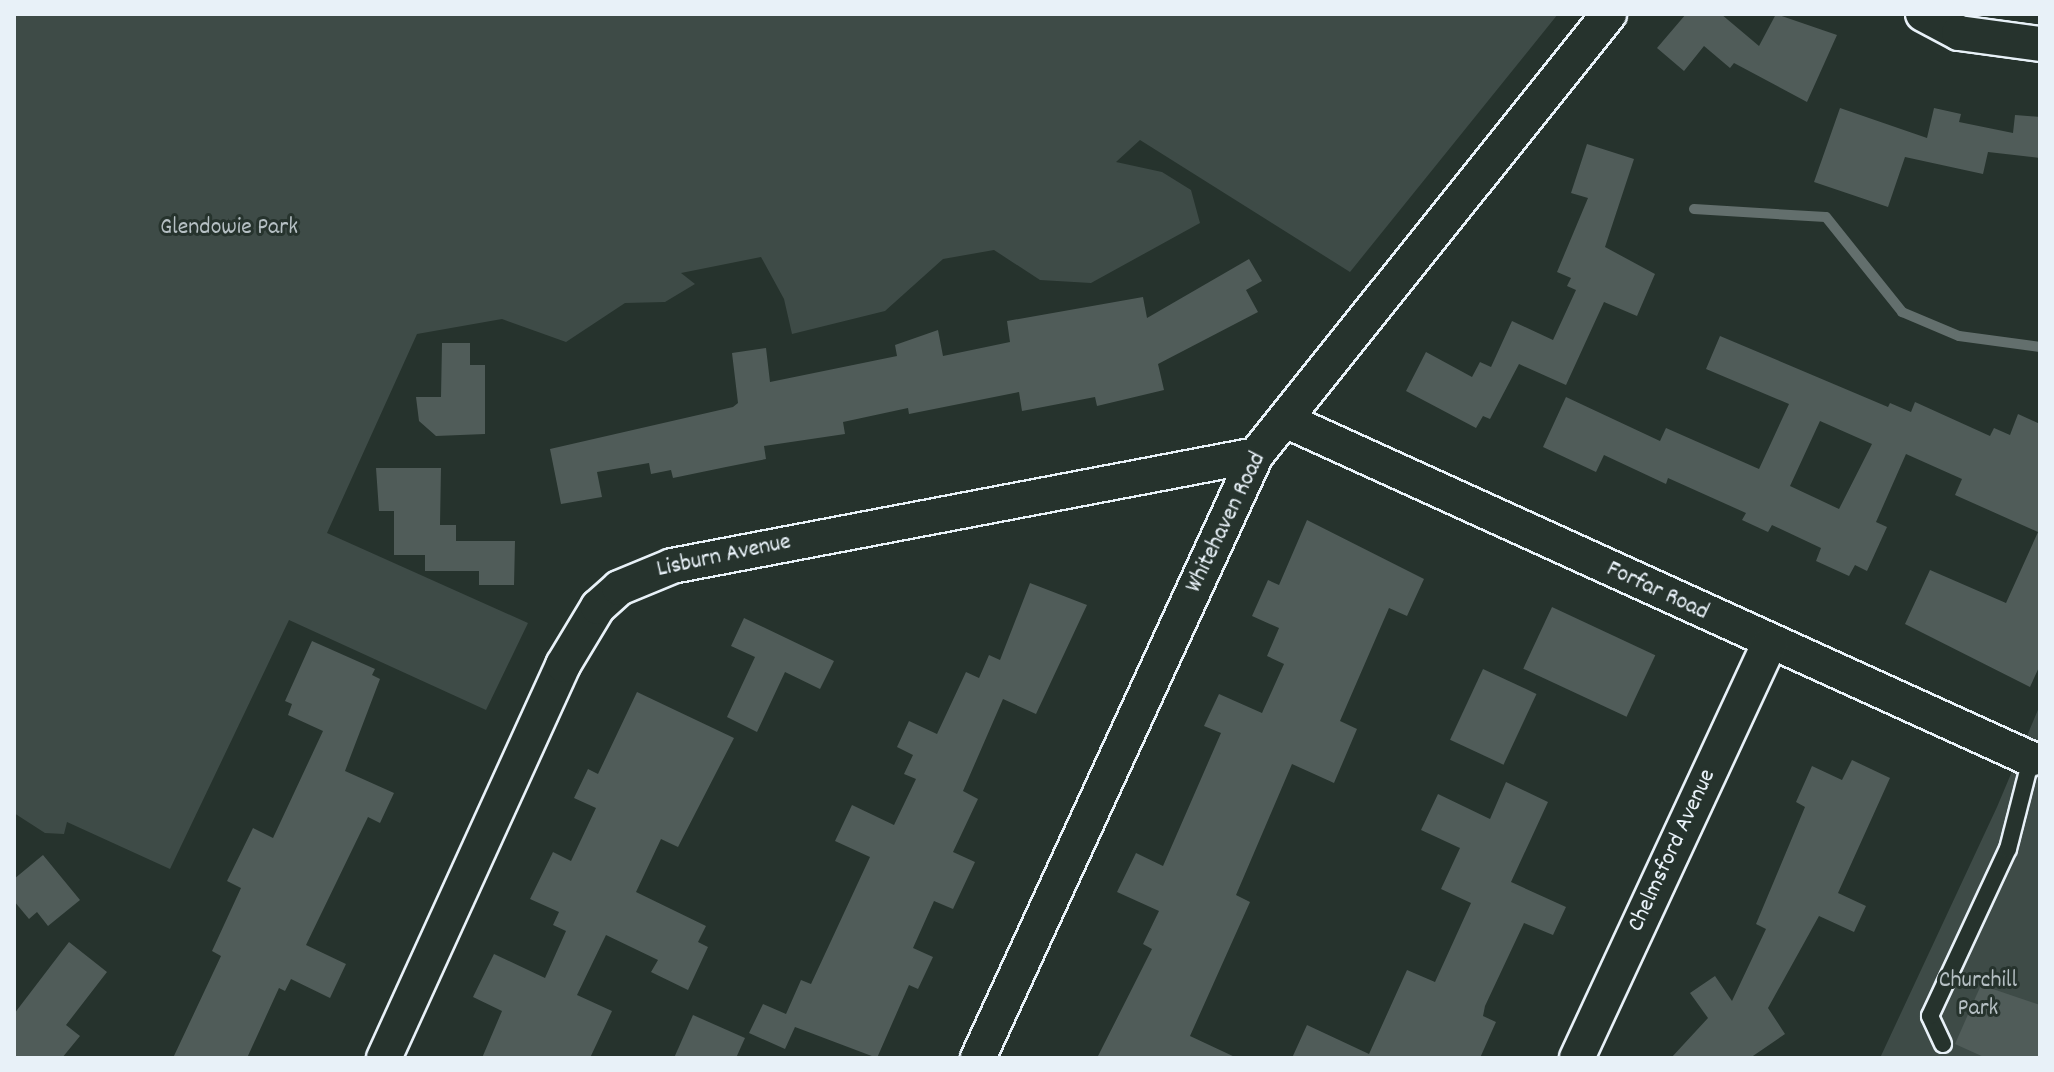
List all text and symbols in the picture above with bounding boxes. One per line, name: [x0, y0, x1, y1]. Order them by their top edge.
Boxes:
park label: Glendowie Park: [160, 215, 298, 243]
street label: Whitehaven Road: [1181, 448, 1273, 598]
street label: Lisburn Avenue: [654, 529, 794, 585]
street label: Forfar Road: [1601, 556, 1713, 628]
street label: Chelmsford Avenue: [1623, 765, 1723, 937]
park label: Churchill Park: [1939, 968, 2017, 1024]

